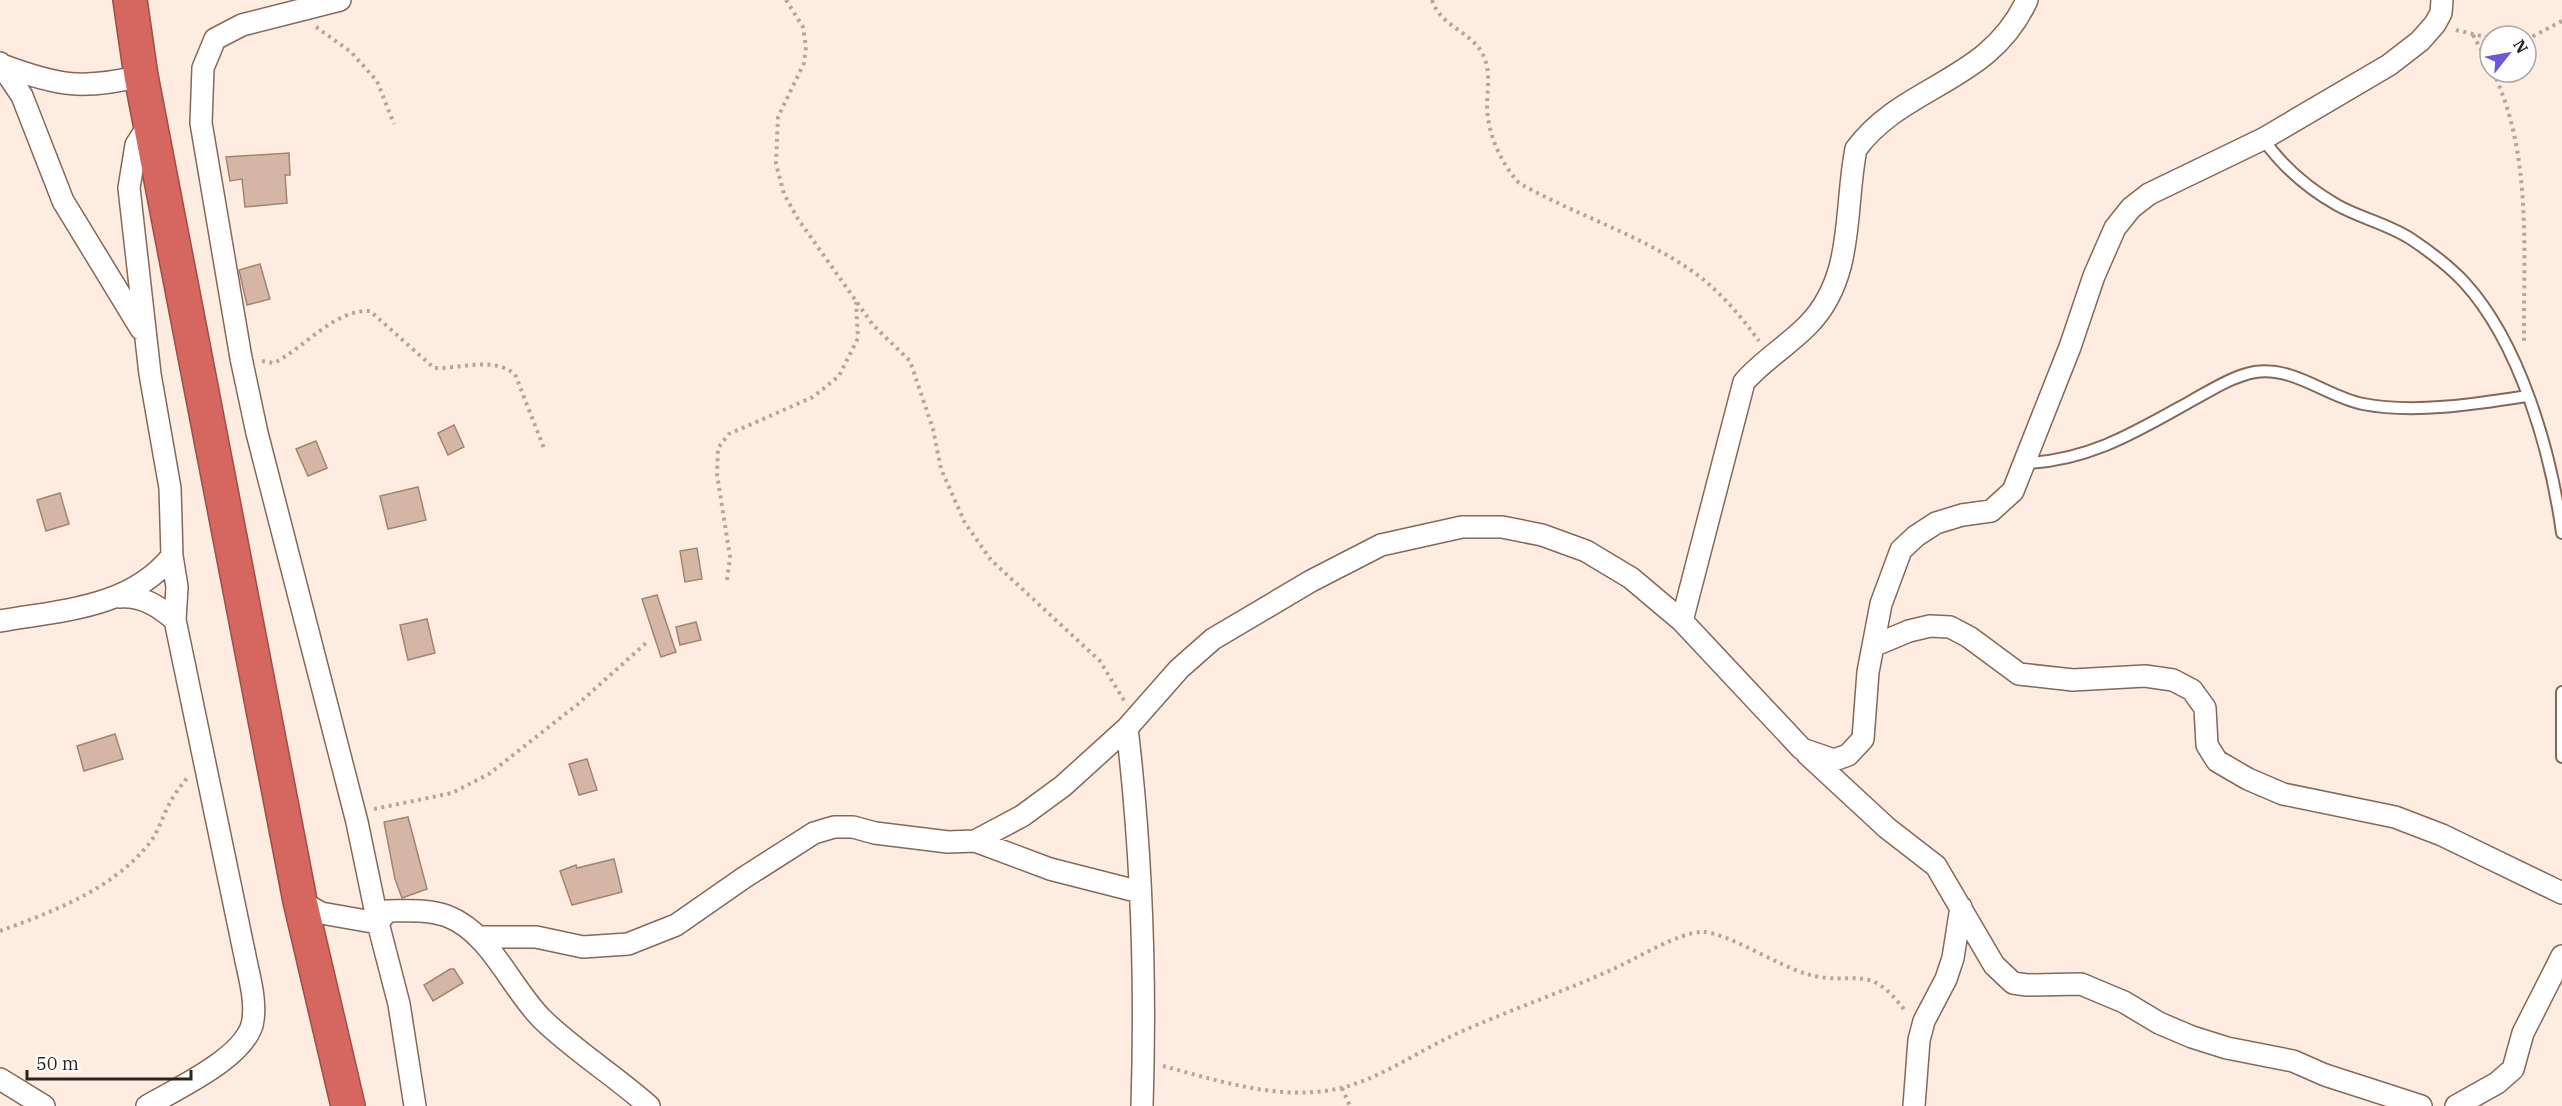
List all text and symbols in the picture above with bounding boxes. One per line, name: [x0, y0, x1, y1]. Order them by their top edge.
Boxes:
north arrow: [2478, 24, 2538, 84]
text: N: [2509, 36, 2533, 57]
scale bar: [27, 1043, 190, 1081]
text: 50 m: [36, 1052, 79, 1075]

